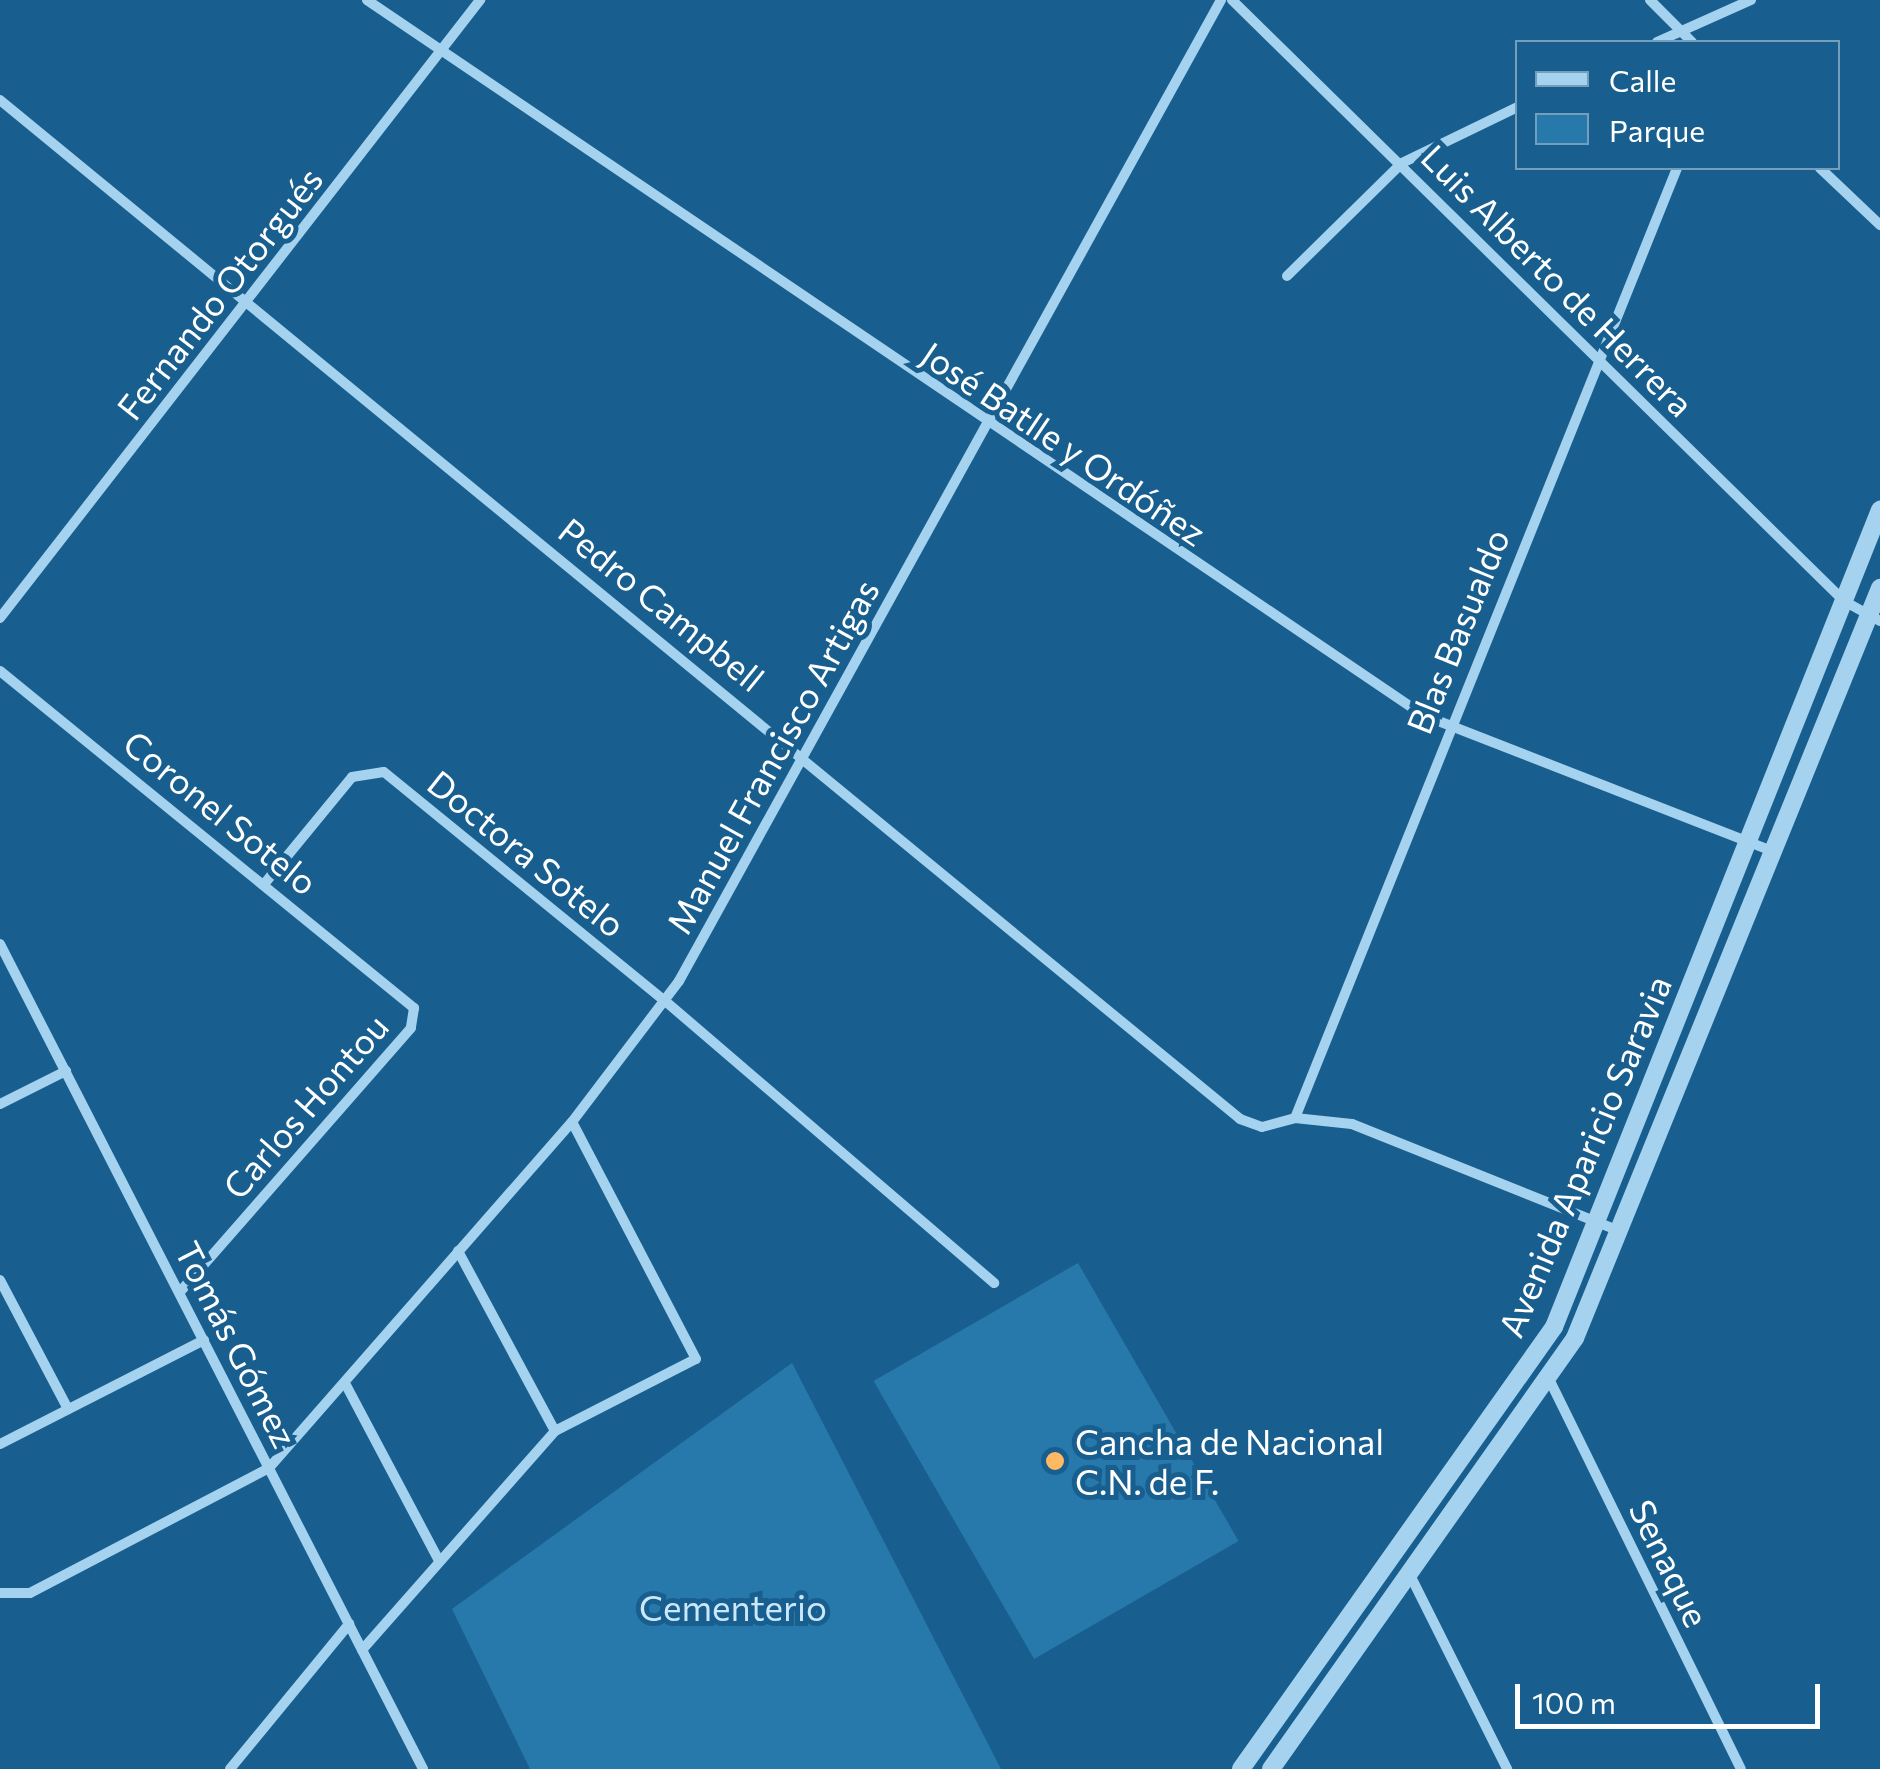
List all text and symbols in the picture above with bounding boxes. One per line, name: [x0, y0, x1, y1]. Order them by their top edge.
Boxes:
legend: [1515, 40, 1840, 170]
text: Calle: [1609, 61, 1676, 98]
text: Parque: [1609, 111, 1705, 148]
street label: Luis Alberto de Herrera: [1413, 135, 1703, 425]
street label: Fernando Otorgués: [107, 159, 331, 427]
street label: José Batlle y Ordóñez: [914, 332, 1214, 554]
street label: Pedro Campbell: [551, 509, 773, 699]
street label: Blas Basualdo: [1397, 522, 1517, 740]
street label: Manuel Francisco Artigas: [657, 572, 887, 940]
street label: Coronel Sotelo: [116, 721, 326, 903]
street label: Doctora Sotelo: [420, 761, 634, 945]
street label: Avenida Aparicio Saravia: [1489, 969, 1679, 1343]
street label: Carlos Hontou: [214, 1005, 396, 1207]
street label: Tomás Gómez: [167, 1234, 307, 1454]
place label: Cancha de Nacional C.N. de F.: [1075, 1420, 1384, 1502]
marker: Cancha de Nacional C.N. de F.: [1044, 1450, 1066, 1472]
street label: Senaque: [1621, 1493, 1719, 1633]
park label: Cementerio: [639, 1586, 827, 1628]
scale bar: [1520, 1664, 1825, 1726]
text: 100 m: [1532, 1683, 1616, 1720]

